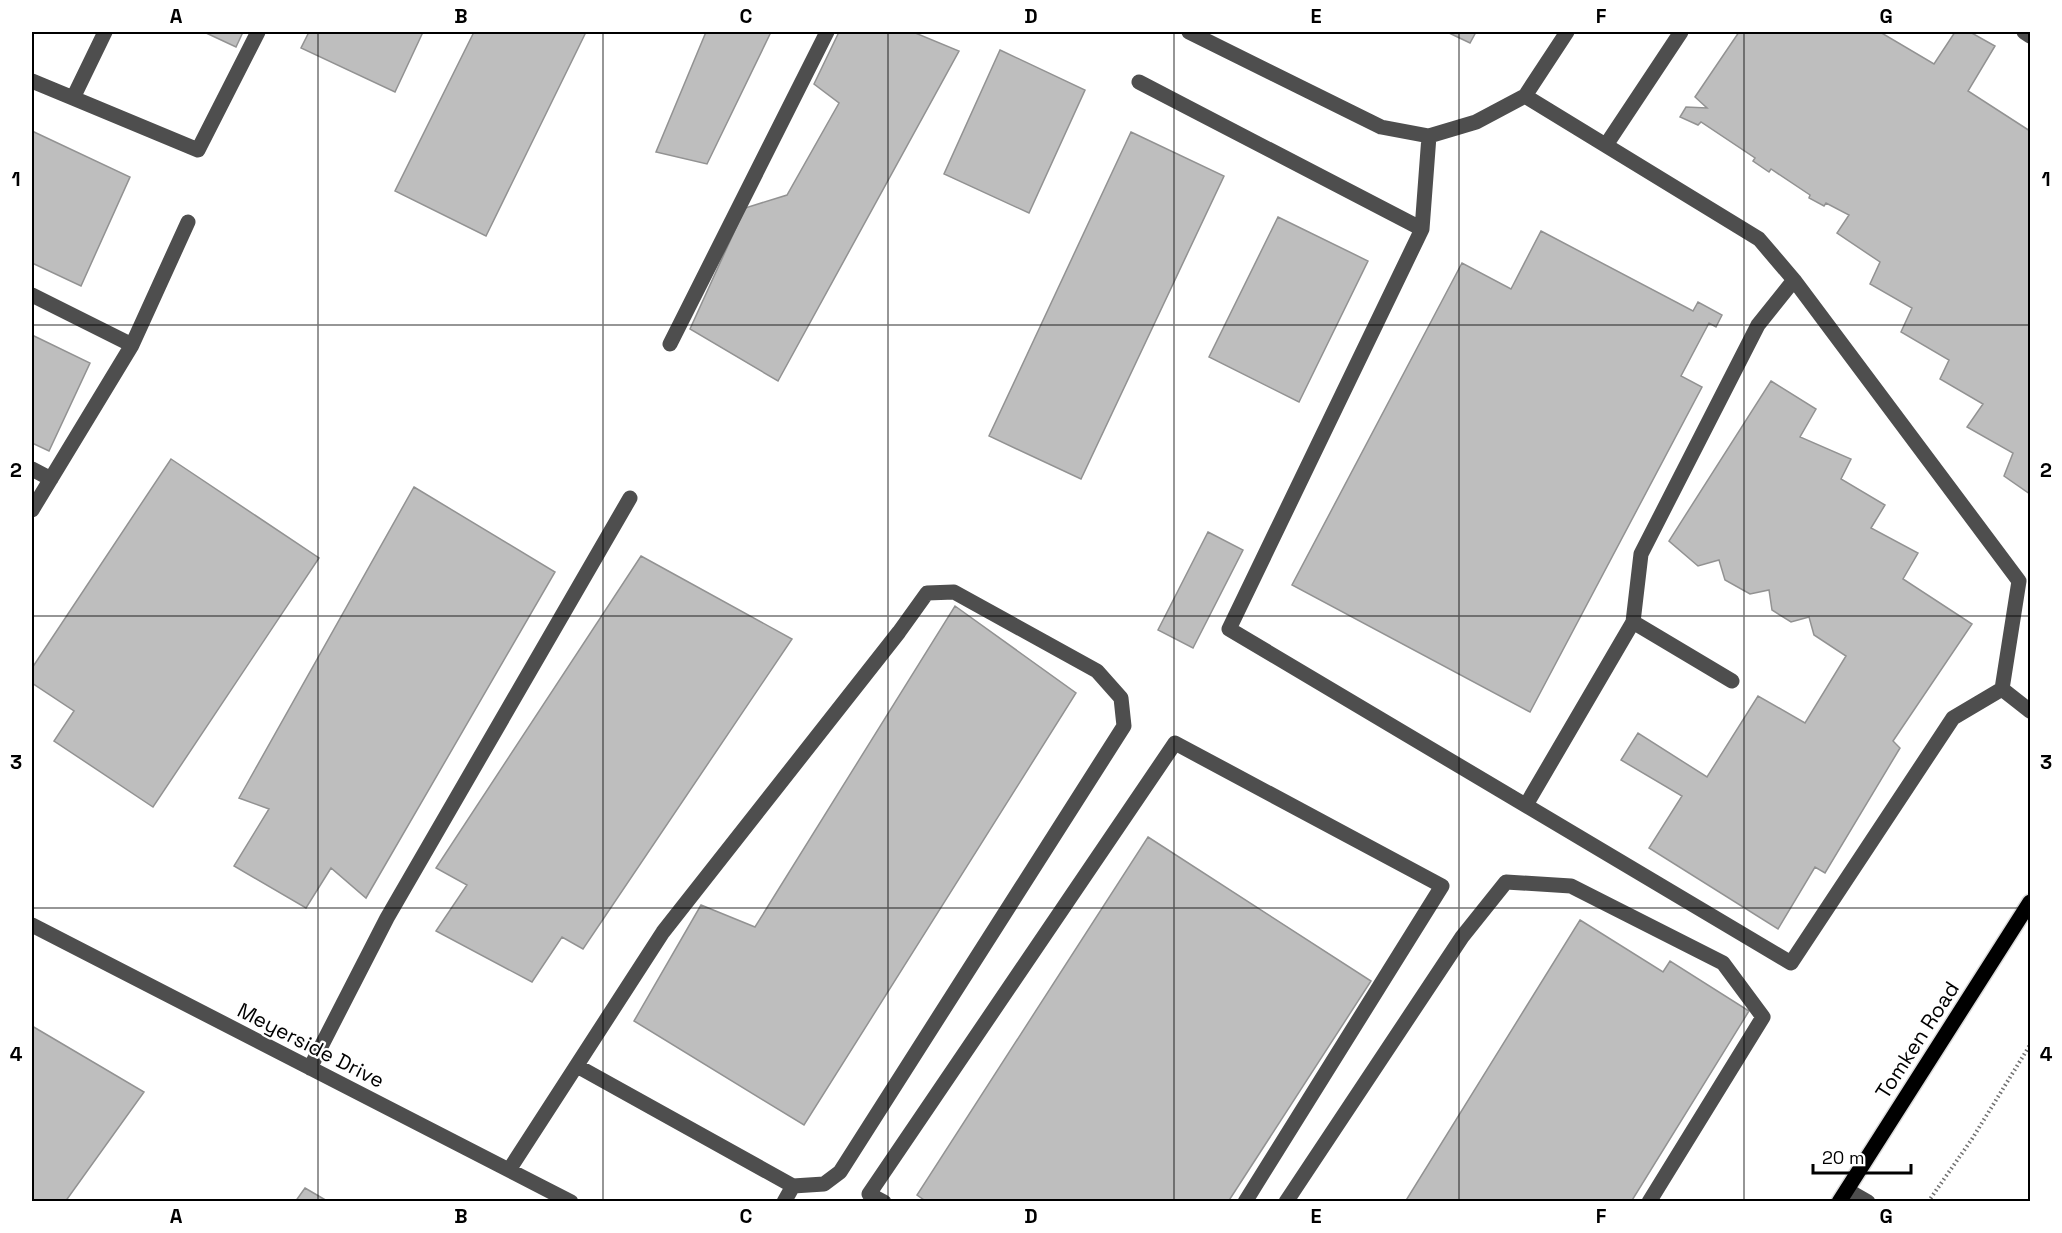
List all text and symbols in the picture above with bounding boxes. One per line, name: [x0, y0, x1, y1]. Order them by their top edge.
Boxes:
text: A: [170, 3, 183, 29]
text: B: [454, 3, 468, 29]
text: C: [740, 3, 753, 29]
text: D: [1024, 3, 1038, 29]
text: E: [1310, 3, 1322, 29]
text: F: [1596, 3, 1607, 29]
text: G: [1879, 3, 1893, 29]
text: 1: [11, 166, 21, 192]
text: 1: [2041, 166, 2051, 192]
text: 2: [10, 457, 22, 483]
text: 2: [2040, 457, 2052, 483]
text: 3: [10, 749, 22, 775]
text: 3: [2040, 749, 2052, 775]
street label: Tomken Road: [1869, 976, 1965, 1104]
street label: Meyerside Drive: [233, 996, 389, 1094]
text: 4: [10, 1041, 23, 1067]
text: 4: [2040, 1041, 2053, 1067]
scale bar: [1813, 1137, 1910, 1175]
text: 20 m: [1822, 1146, 1865, 1169]
text: A: [170, 1203, 183, 1229]
text: B: [454, 1203, 468, 1229]
text: C: [740, 1203, 753, 1229]
text: D: [1024, 1203, 1038, 1229]
text: E: [1310, 1203, 1322, 1229]
text: F: [1596, 1203, 1607, 1229]
text: G: [1879, 1203, 1893, 1229]

